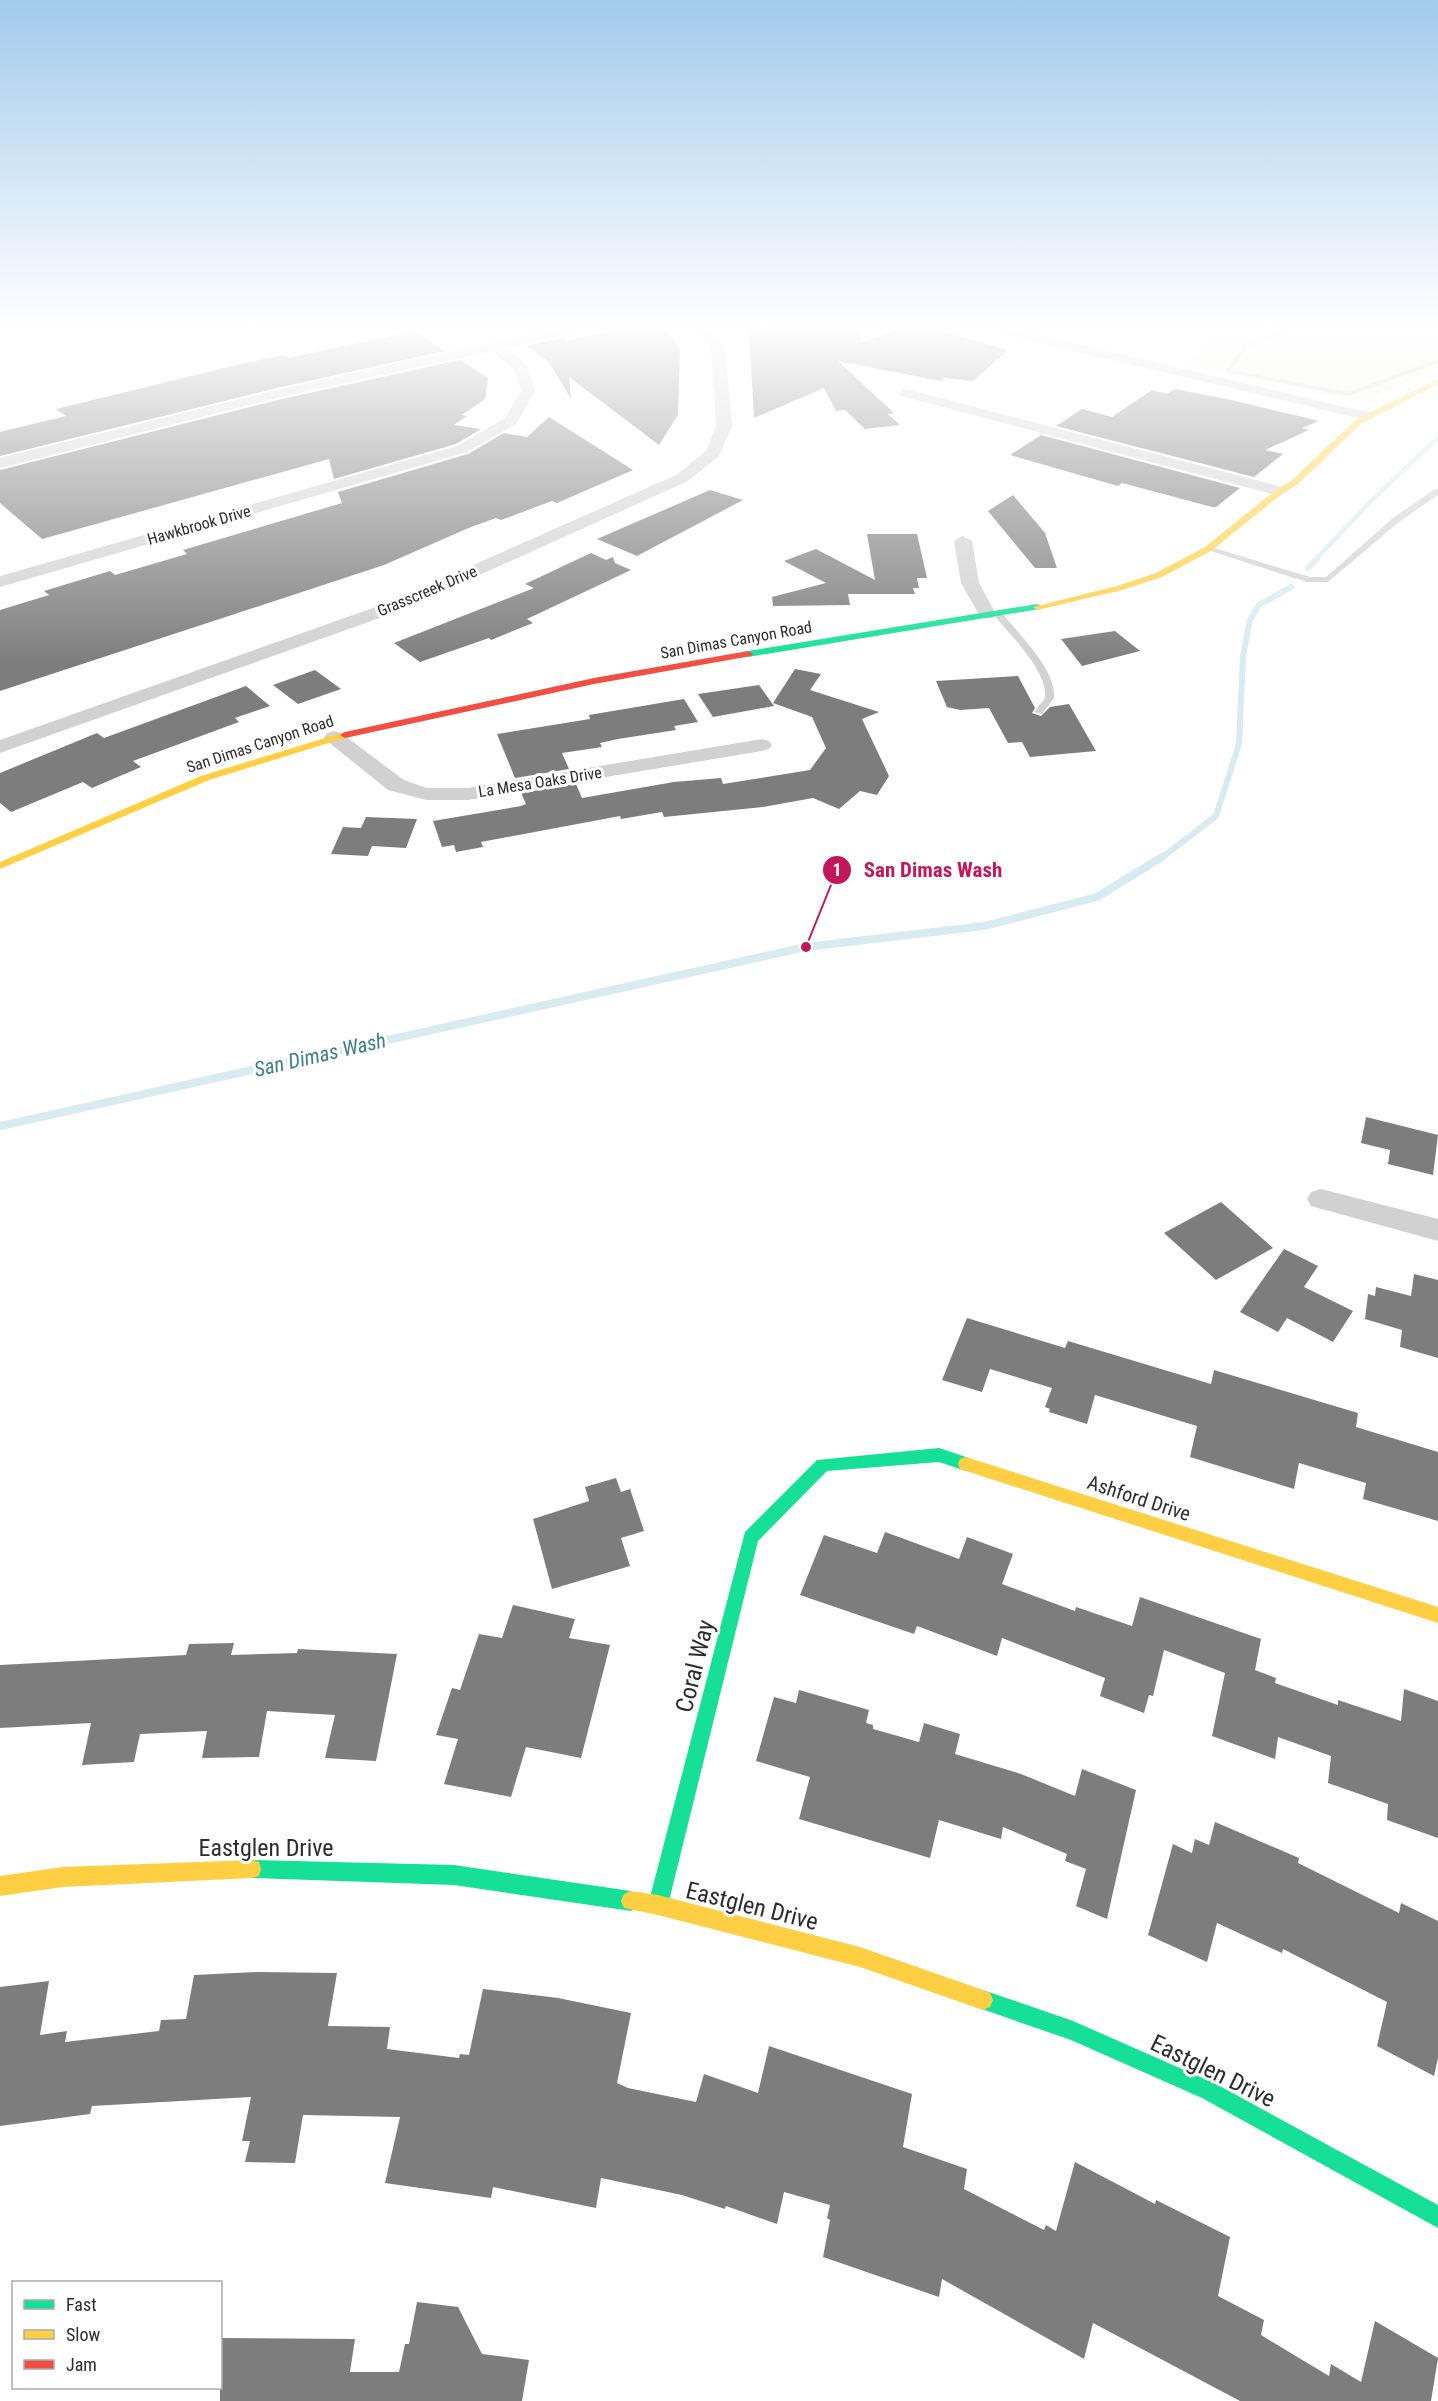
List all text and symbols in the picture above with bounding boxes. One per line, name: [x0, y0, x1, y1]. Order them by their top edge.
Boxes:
street label: Hawkbrook Drive: [145, 501, 253, 549]
street label: Grasscreek Drive: [374, 562, 480, 620]
street label: San Dimas Canyon Road: [659, 617, 813, 663]
street label: San Dimas Canyon Road: [184, 711, 336, 777]
street label: La Mesa Oaks Drive: [477, 763, 603, 801]
callout: San Dimas Wash: [822, 850, 1014, 889]
text: San Dimas Wash: [864, 858, 1002, 882]
text: 1: [832, 859, 842, 880]
water label: San Dimas Wash: [252, 1028, 388, 1082]
street label: Ashford Drive: [1084, 1470, 1194, 1526]
street label: Coral Way: [670, 1617, 720, 1715]
street label: Eastglen Drive: [198, 1834, 334, 1862]
street label: Eastglen Drive: [683, 1876, 821, 1936]
street label: Eastglen Drive: [1146, 2029, 1280, 2113]
legend: [12, 2281, 222, 2389]
text: Fast: [66, 2294, 97, 2315]
text: Slow: [66, 2324, 101, 2345]
text: Jam: [66, 2354, 97, 2375]

